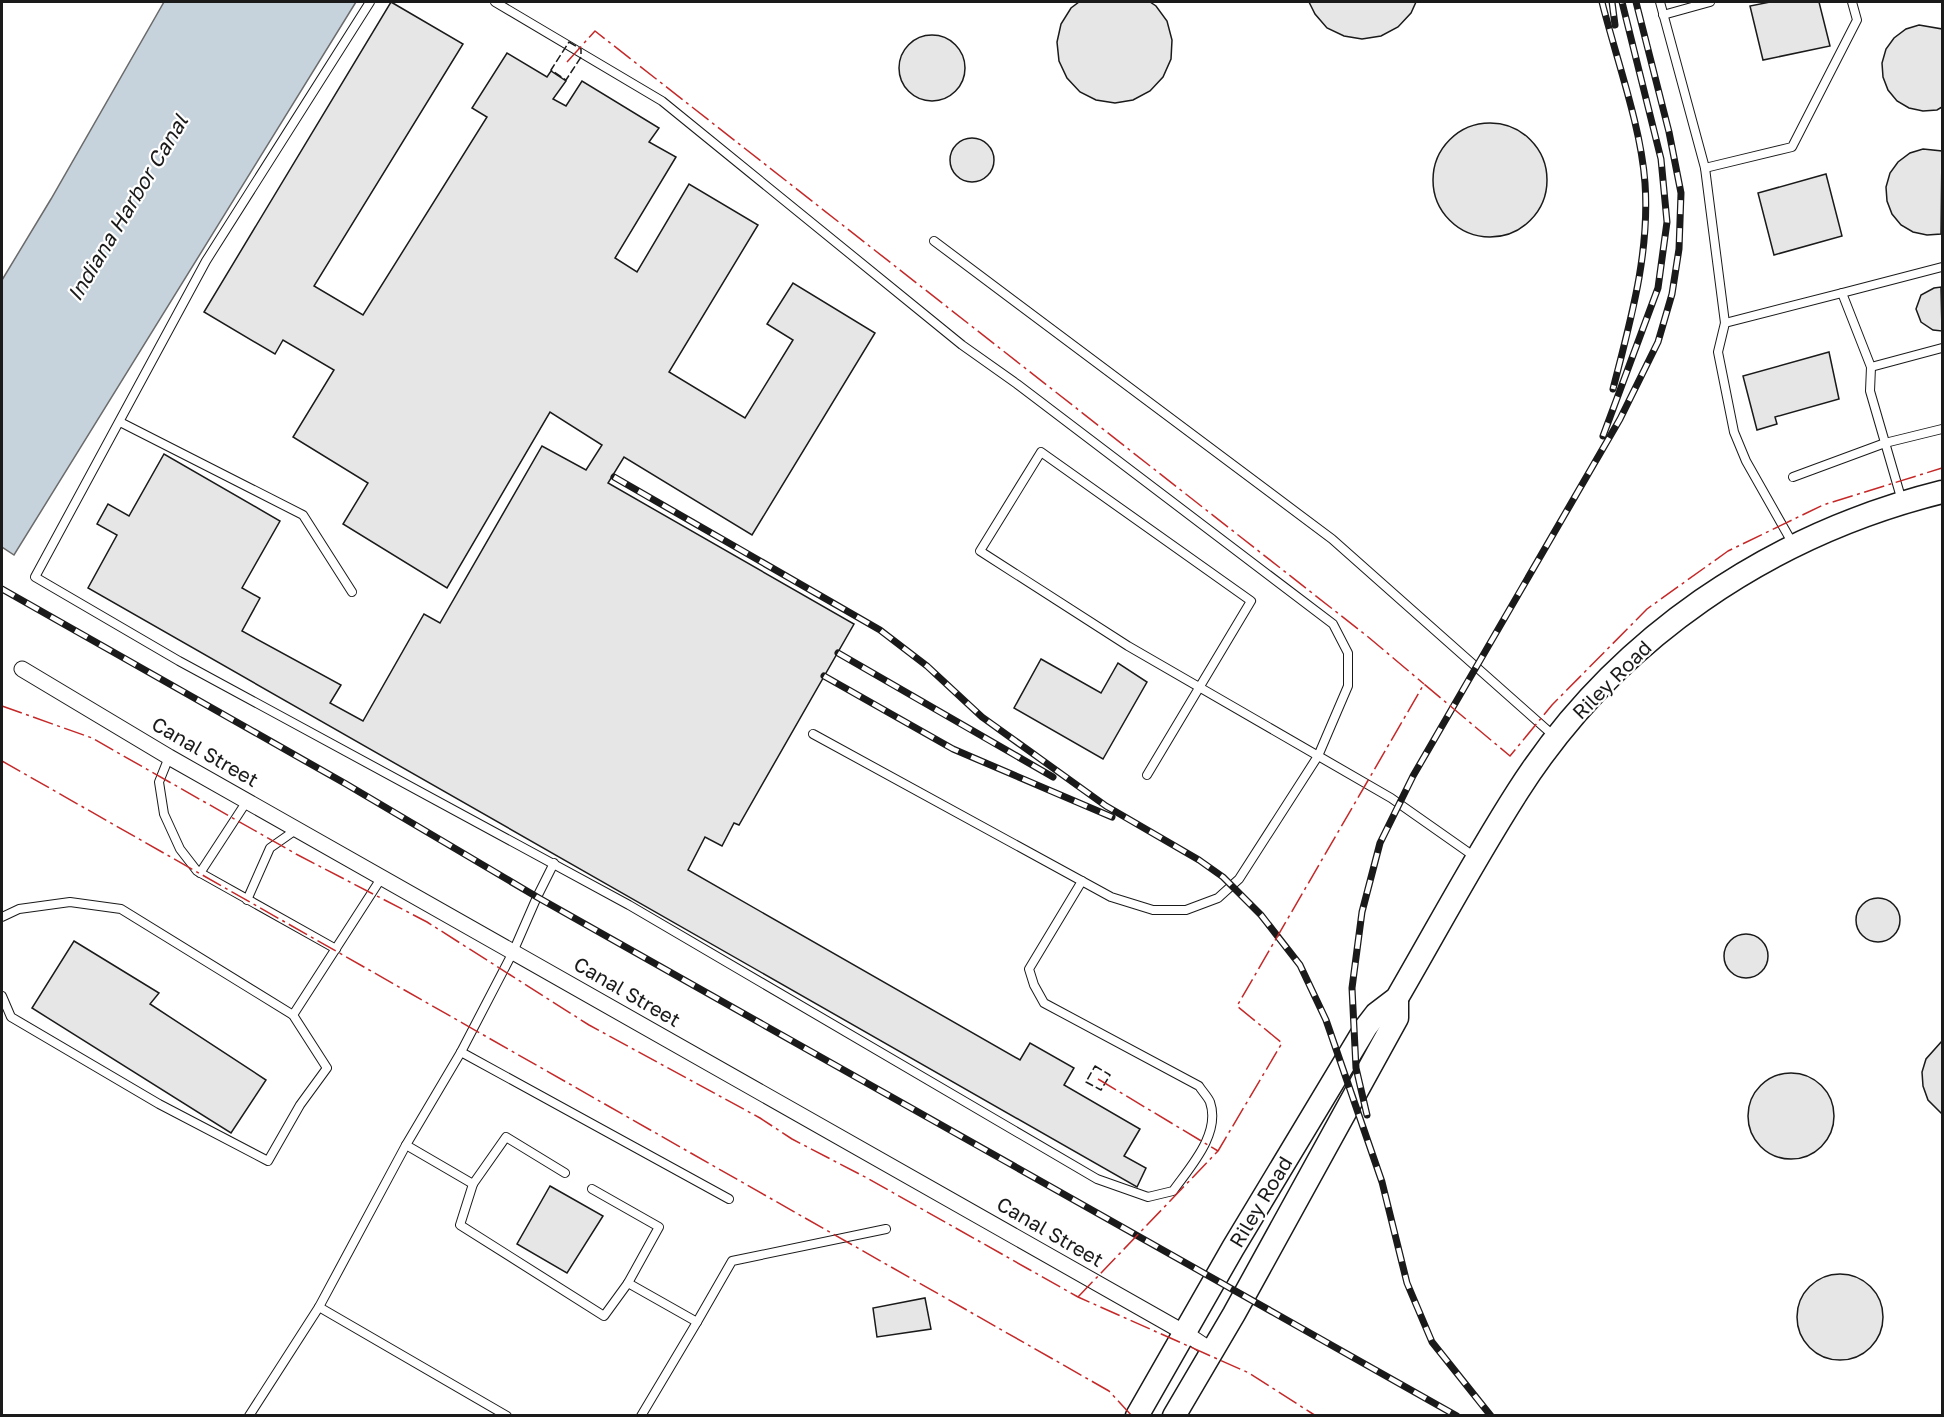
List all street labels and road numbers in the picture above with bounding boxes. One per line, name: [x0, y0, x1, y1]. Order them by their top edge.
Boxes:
street label: Riley Road: [1567, 635, 1656, 724]
street label: Canal Street: [148, 711, 263, 791]
street label: Canal Street: [570, 951, 685, 1031]
street label: Riley Road: [1224, 1152, 1297, 1251]
street label: Canal Street: [993, 1191, 1108, 1271]

